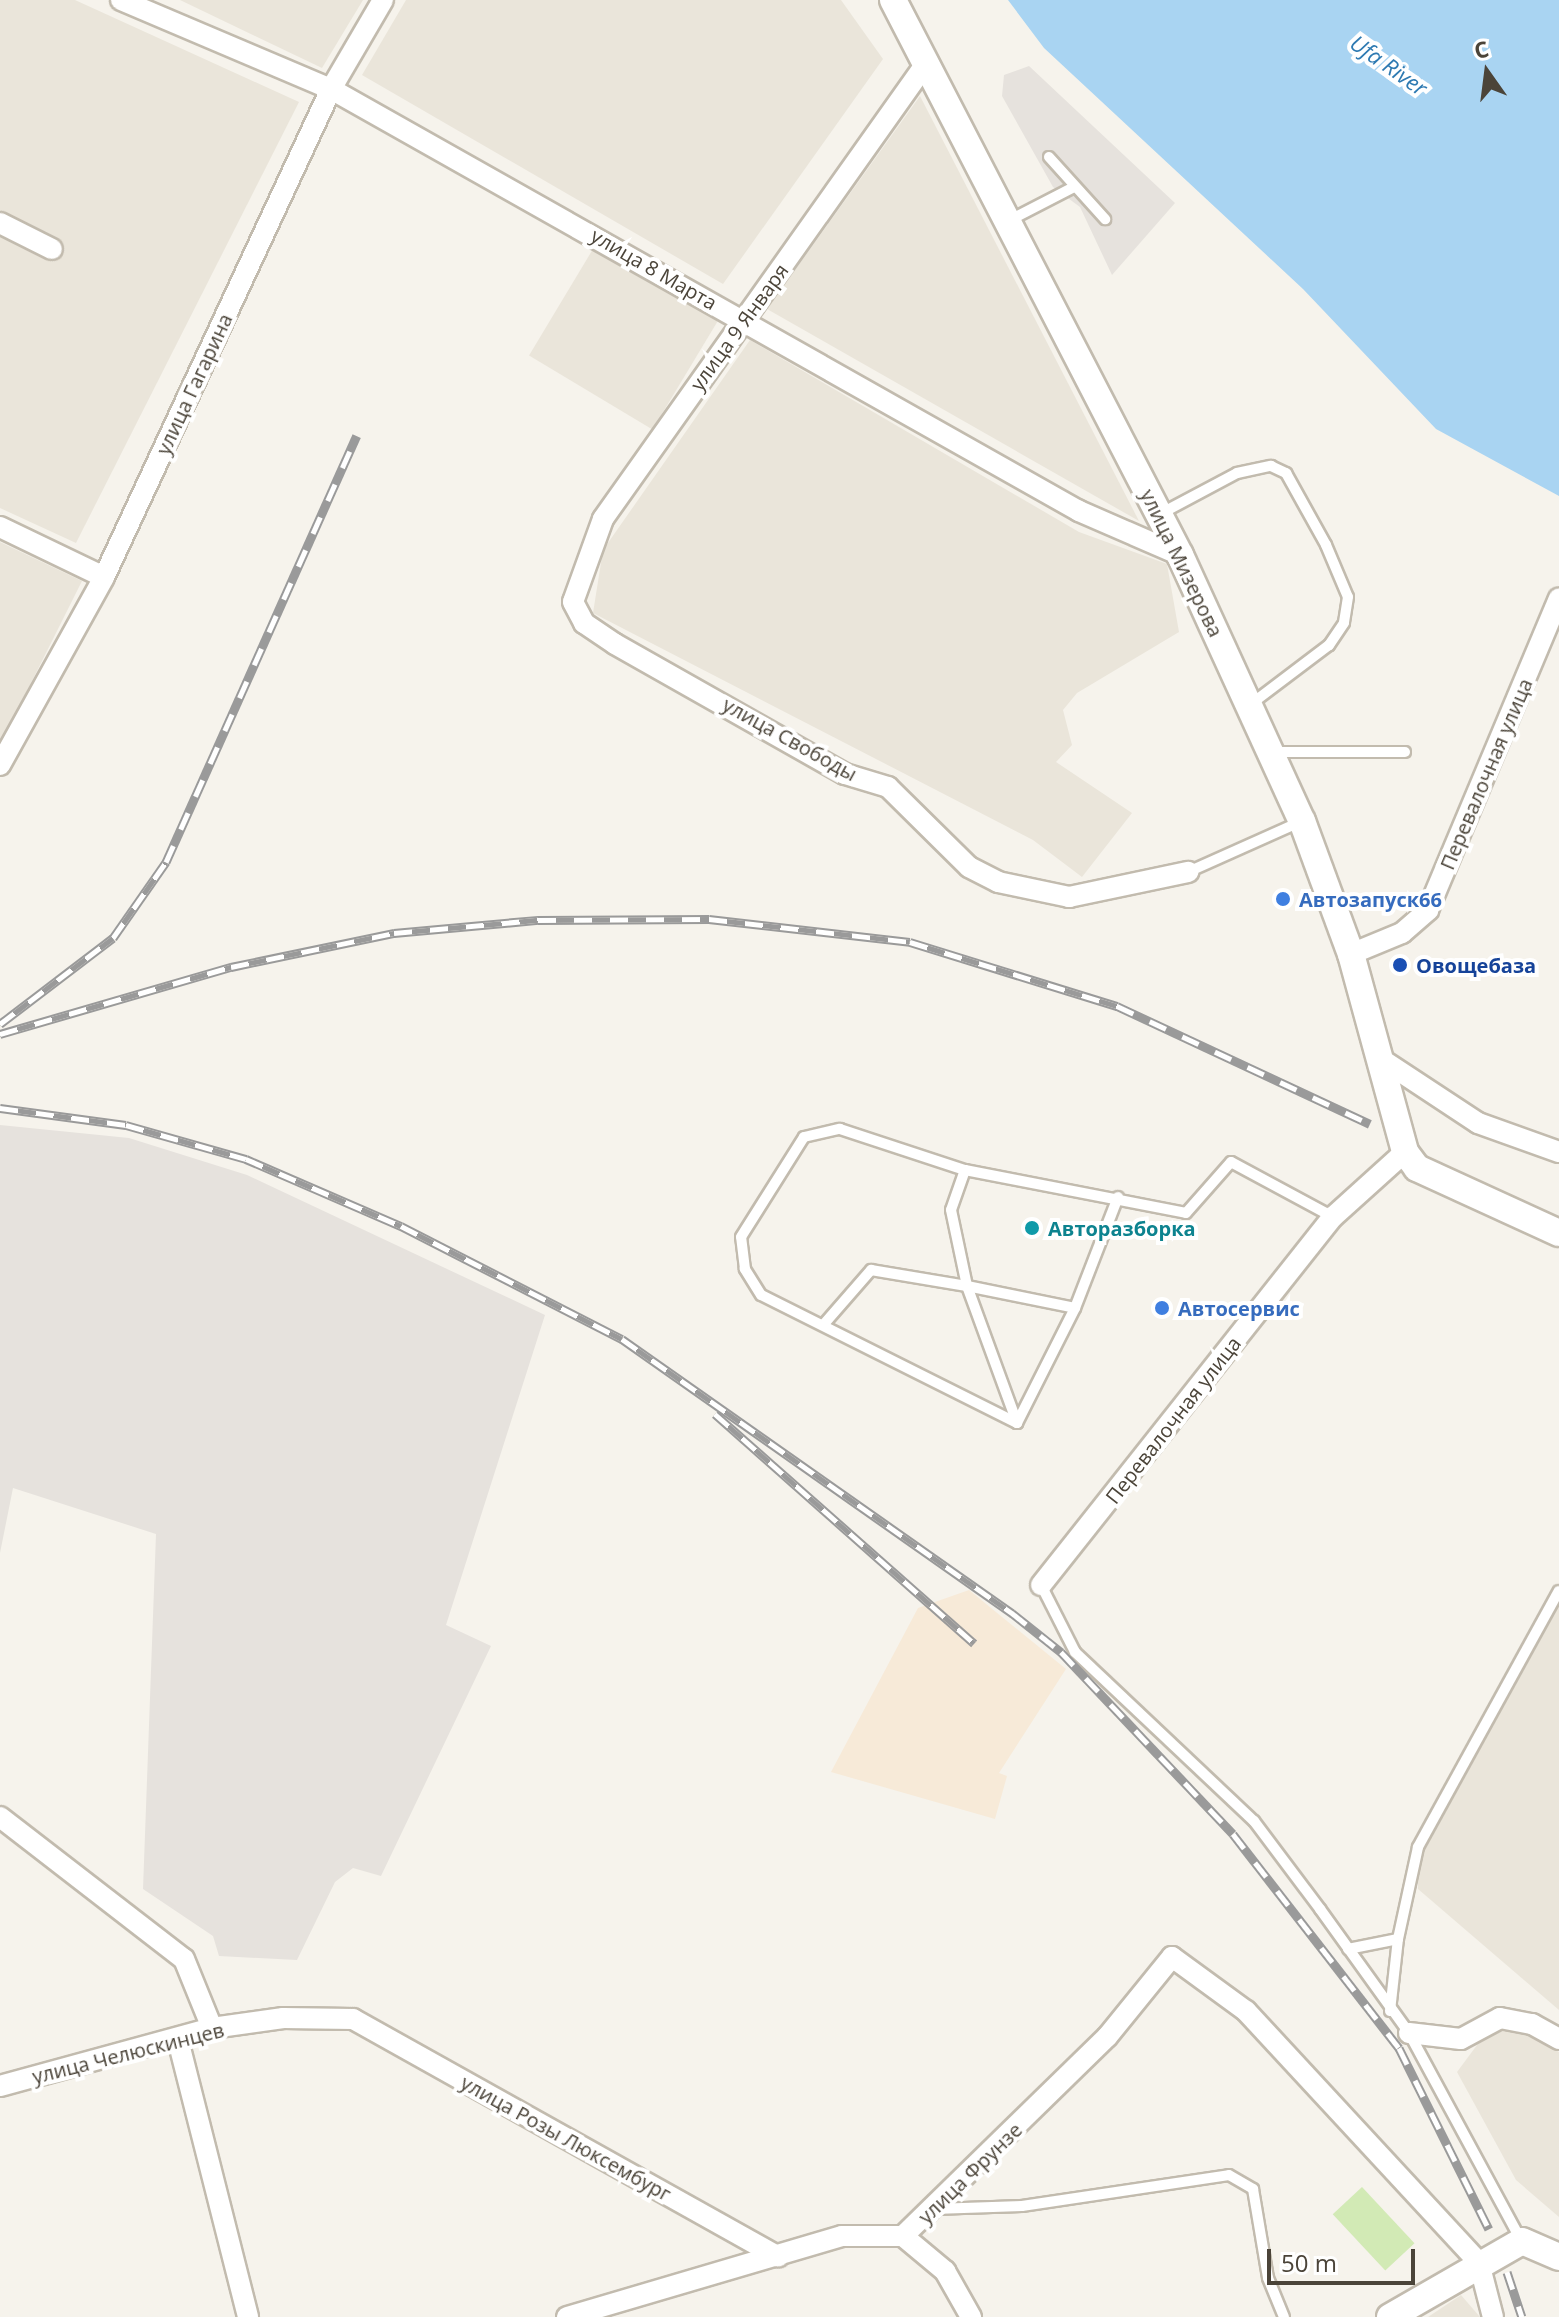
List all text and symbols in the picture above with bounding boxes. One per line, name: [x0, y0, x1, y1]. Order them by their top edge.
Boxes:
water label: Ufa River: [1345, 29, 1433, 101]
north arrow: [1447, 32, 1527, 112]
text: С: [1471, 32, 1492, 65]
street label: улица 8 Марта: [587, 223, 721, 315]
street label: улица 9 Января: [685, 259, 793, 395]
street label: улица Гагарина: [151, 310, 237, 458]
street label: улица Мизерова: [1136, 485, 1228, 641]
street label: Перевалочная улица: [1435, 675, 1537, 873]
street label: улица Свободы: [719, 692, 861, 786]
place label: Автозапуск66: [1299, 887, 1442, 911]
marker: Автозапуск66: [1274, 890, 1292, 908]
place label: Овощебаза: [1416, 953, 1536, 977]
marker: Овощебаза: [1391, 956, 1409, 974]
place label: Авторазборка: [1048, 1216, 1196, 1240]
marker: Авторазборка: [1023, 1219, 1041, 1237]
place label: Автосервис: [1178, 1296, 1300, 1320]
marker: Автосервис: [1153, 1299, 1171, 1317]
street label: Перевалочная улица: [1100, 1332, 1246, 1508]
street label: улица Челюскинцев: [30, 2018, 226, 2088]
street label: улица Розы Люксембург: [457, 2070, 675, 2206]
street label: улица Фрунзе: [913, 2118, 1027, 2228]
scale bar: [1271, 2233, 1419, 2283]
text: 50 m: [1281, 2246, 1337, 2279]

